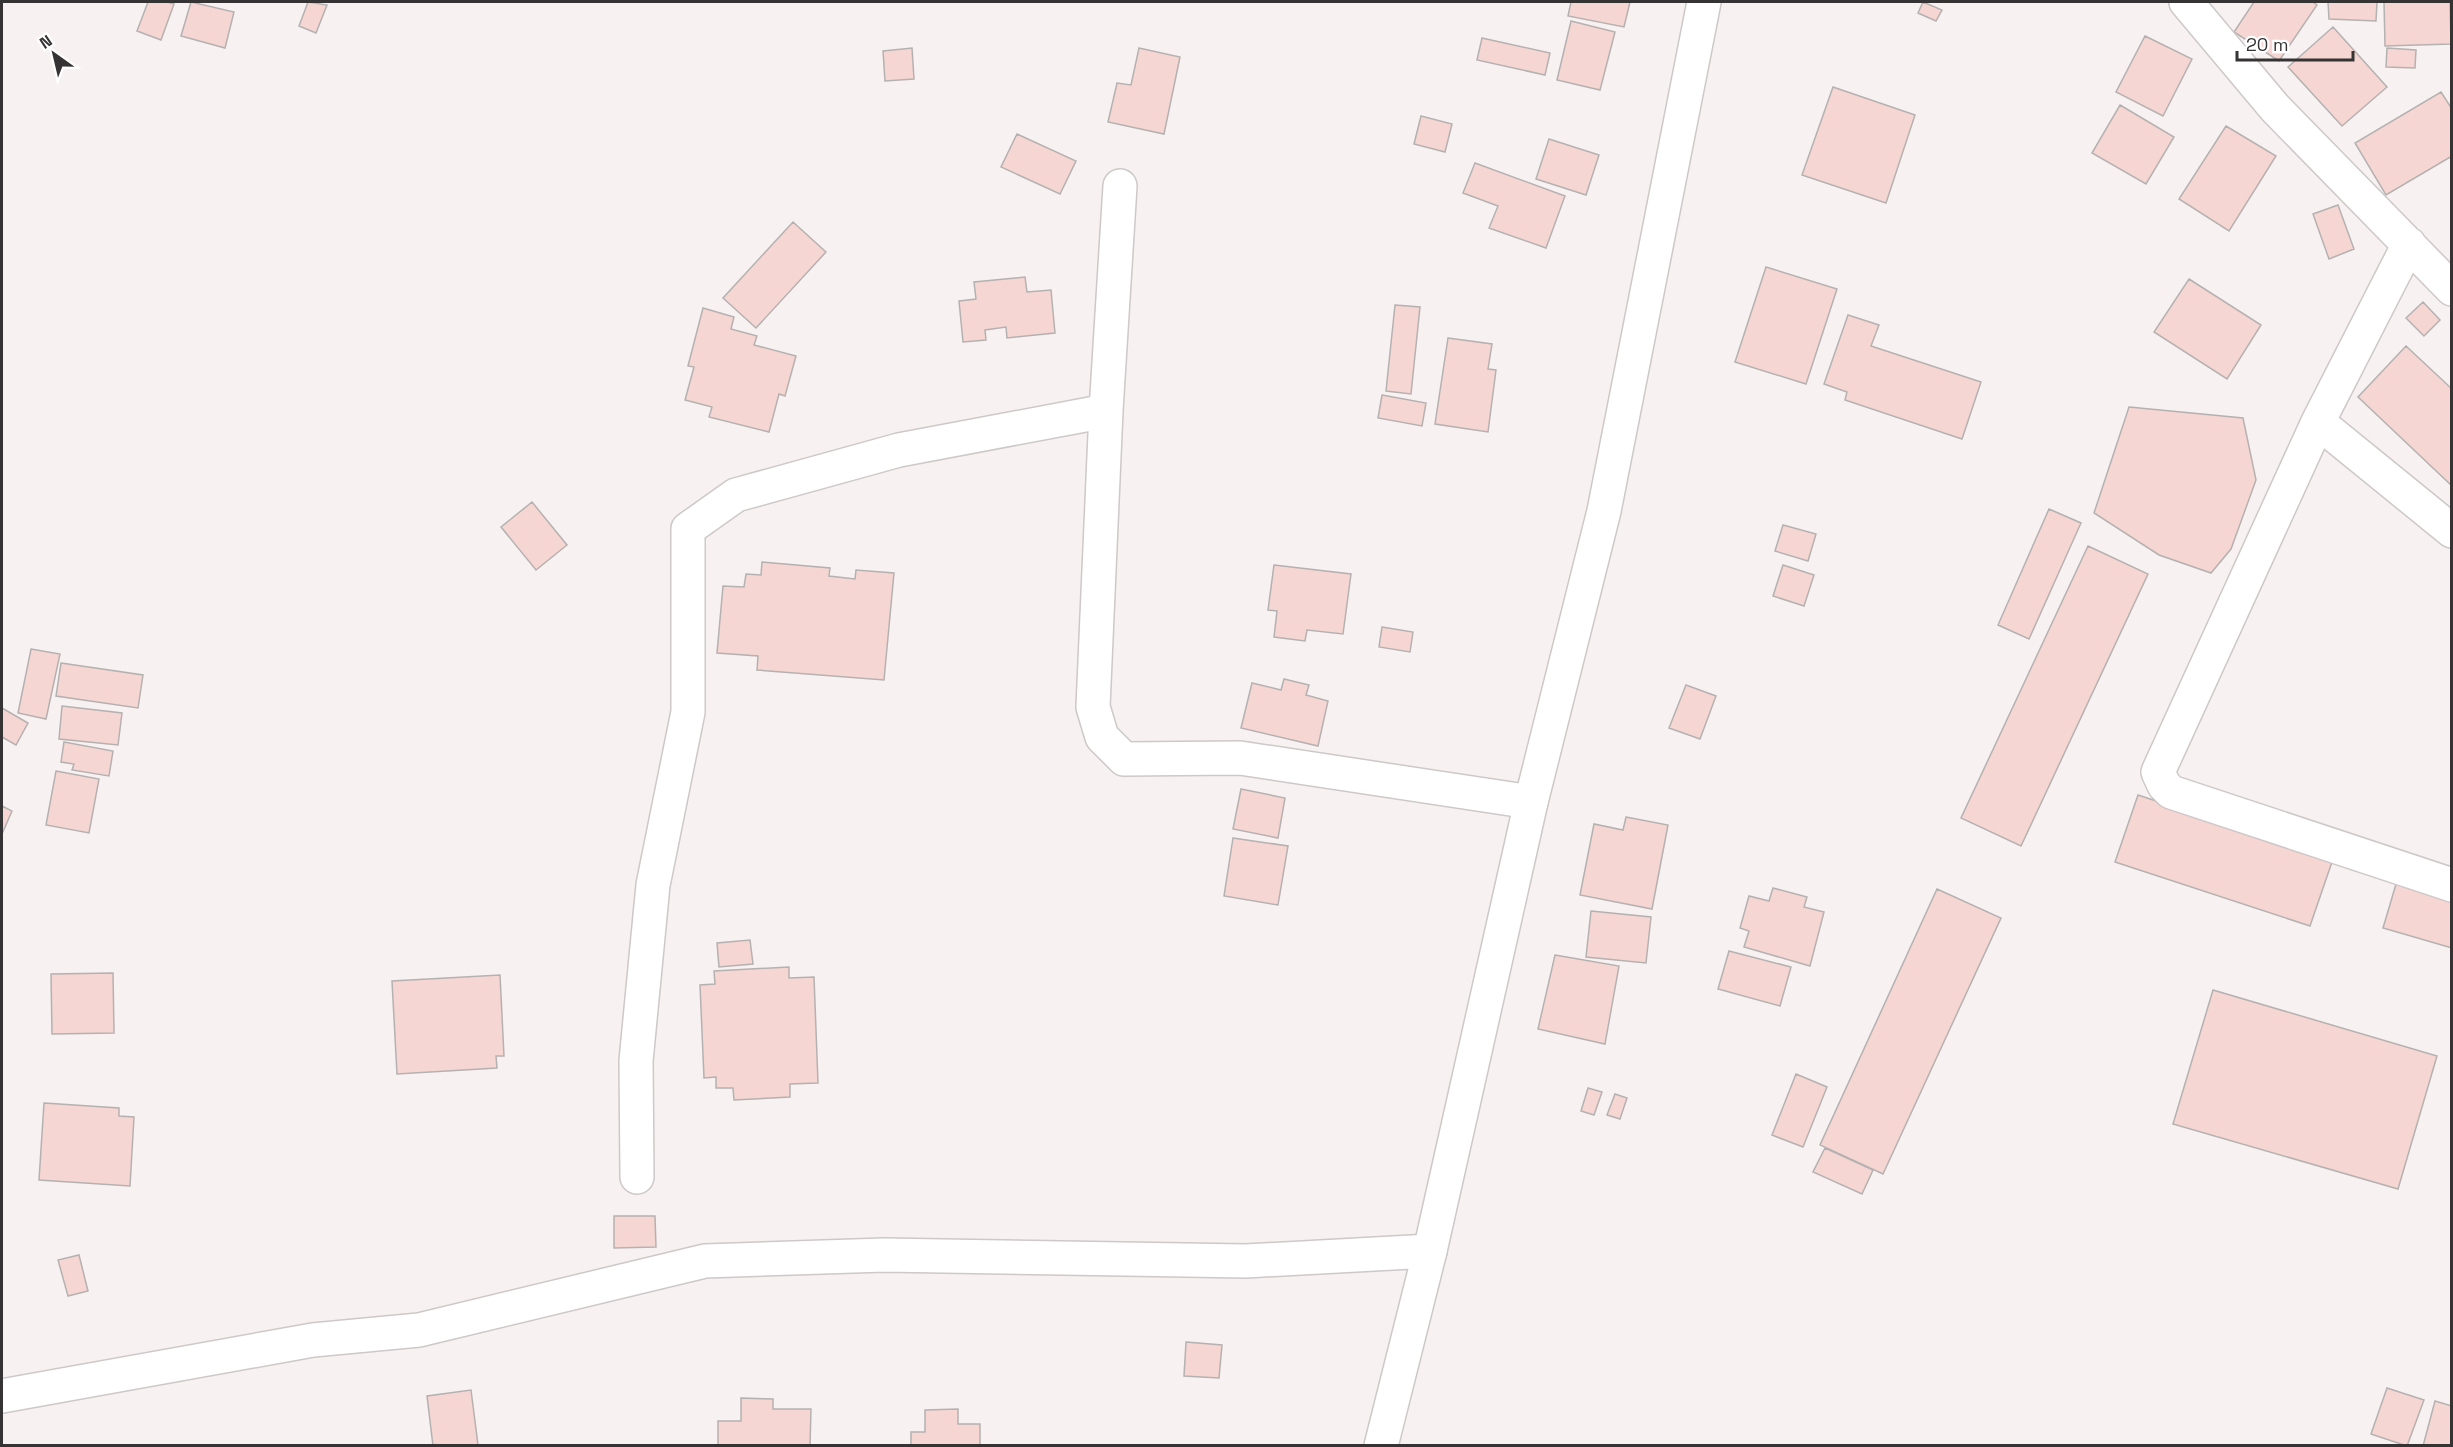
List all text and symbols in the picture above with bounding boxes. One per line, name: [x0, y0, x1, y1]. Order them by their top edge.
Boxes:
north arrow: [24, 24, 84, 84]
scale bar: [2237, 24, 2352, 62]
text: N: [36, 30, 56, 54]
text: 20 m: [2246, 33, 2289, 56]

